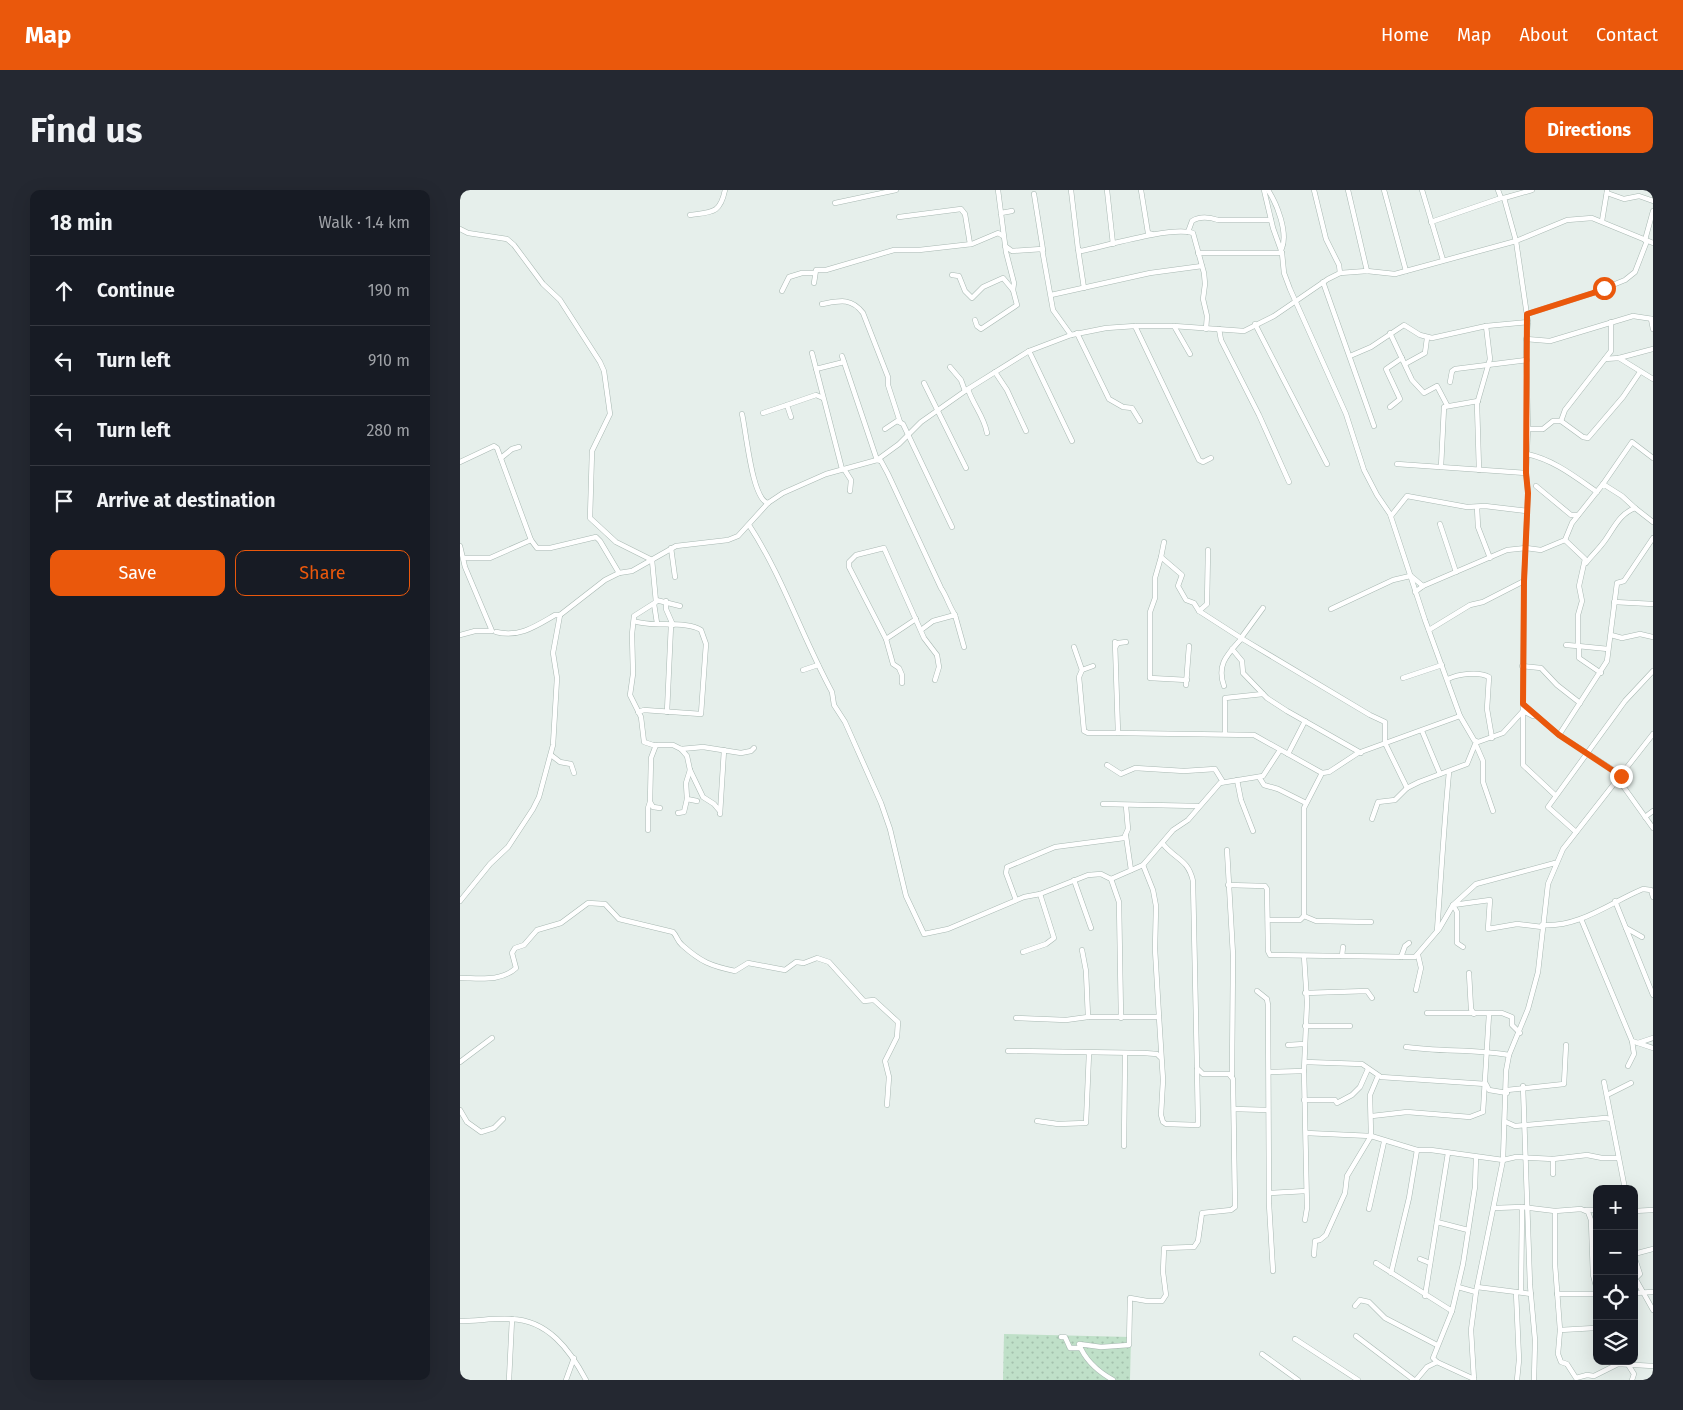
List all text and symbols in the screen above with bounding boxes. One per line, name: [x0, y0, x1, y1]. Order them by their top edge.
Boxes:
text: Map: [25, 21, 71, 49]
text: Home: [1381, 24, 1429, 46]
text: Map: [1457, 24, 1491, 46]
text: About: [1519, 24, 1568, 46]
text: Contact: [1596, 24, 1658, 46]
button: Directions: [1525, 107, 1653, 153]
text: Find us: [30, 109, 142, 151]
text: 18 min: [50, 210, 113, 236]
text: Walk · 1.4 km: [319, 213, 410, 232]
icon: ahead: [50, 277, 78, 305]
route start: [1593, 277, 1616, 300]
text: Continue: [97, 279, 175, 302]
text: 190 m: [368, 281, 410, 300]
icon: left: [50, 347, 78, 375]
text: Turn left: [97, 349, 171, 372]
text: 910 m: [368, 351, 410, 370]
icon: left: [50, 417, 78, 445]
text: Turn left: [97, 419, 171, 442]
text: 280 m: [366, 421, 410, 440]
icon: arrive: [50, 487, 78, 515]
text: Arrive at destination: [97, 489, 276, 512]
button: Save: [50, 550, 225, 596]
button: Share: [235, 550, 410, 596]
route end: [1610, 765, 1633, 788]
map controls: [1593, 1185, 1638, 1365]
button: +: [1593, 1185, 1638, 1230]
button: −: [1593, 1230, 1638, 1275]
button: locate: [1593, 1275, 1638, 1320]
button: layers: [1593, 1320, 1638, 1365]

